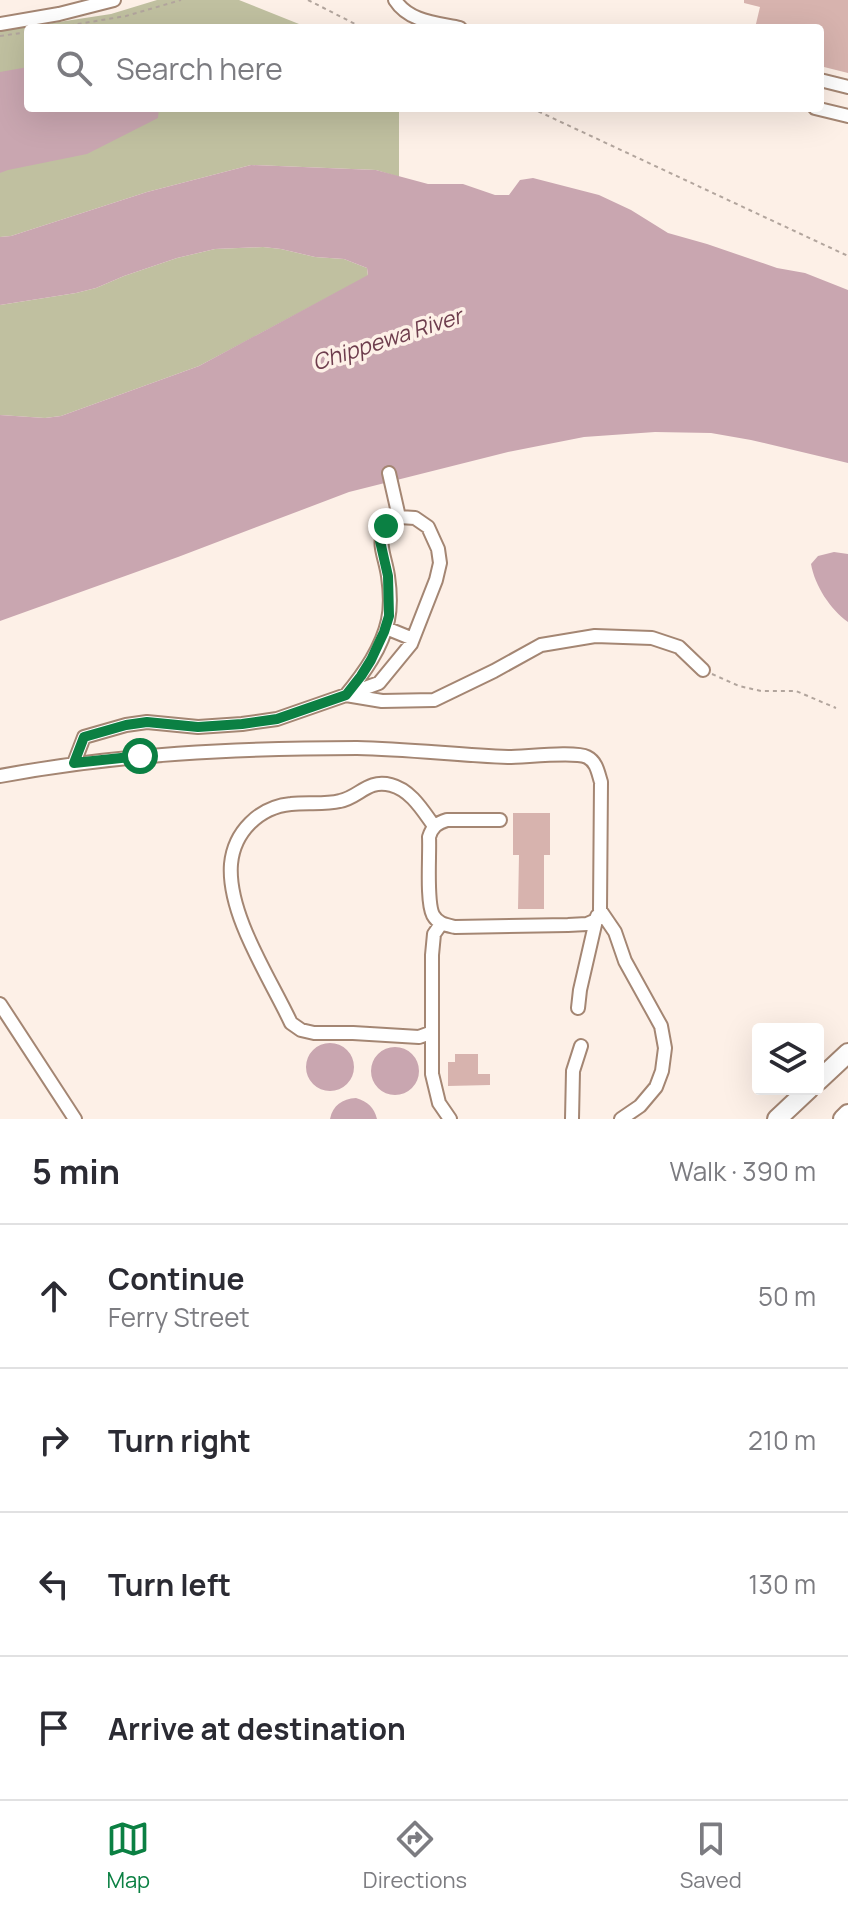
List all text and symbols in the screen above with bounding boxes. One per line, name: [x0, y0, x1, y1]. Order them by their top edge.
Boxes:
search box: [24, 24, 824, 112]
icon: search: [52, 46, 96, 90]
text: Search here: [116, 48, 283, 89]
water label: Chippewa River: [308, 300, 469, 377]
route end: [368, 508, 404, 544]
route start: [122, 738, 158, 774]
map controls: [752, 1023, 824, 1095]
button: layers: [752, 1023, 824, 1095]
text: 5 min: [32, 1148, 120, 1194]
text: Walk · 390 m: [670, 1153, 816, 1189]
text: Continue: [108, 1258, 244, 1299]
icon: ahead: [32, 1274, 76, 1318]
text: 50 m: [758, 1278, 816, 1314]
text: Ferry Street: [108, 1299, 250, 1335]
icon: right: [32, 1418, 76, 1462]
text: Turn right: [108, 1420, 251, 1461]
text: 210 m: [748, 1422, 816, 1458]
icon: left: [32, 1562, 76, 1606]
text: Turn left: [108, 1564, 231, 1605]
text: 130 m: [748, 1566, 816, 1602]
icon: arrive: [32, 1706, 76, 1750]
text: Arrive at destination: [108, 1708, 406, 1749]
tab: Map: [106, 1817, 150, 1895]
tab: Directions: [363, 1817, 467, 1895]
tab: Saved: [680, 1817, 742, 1895]

